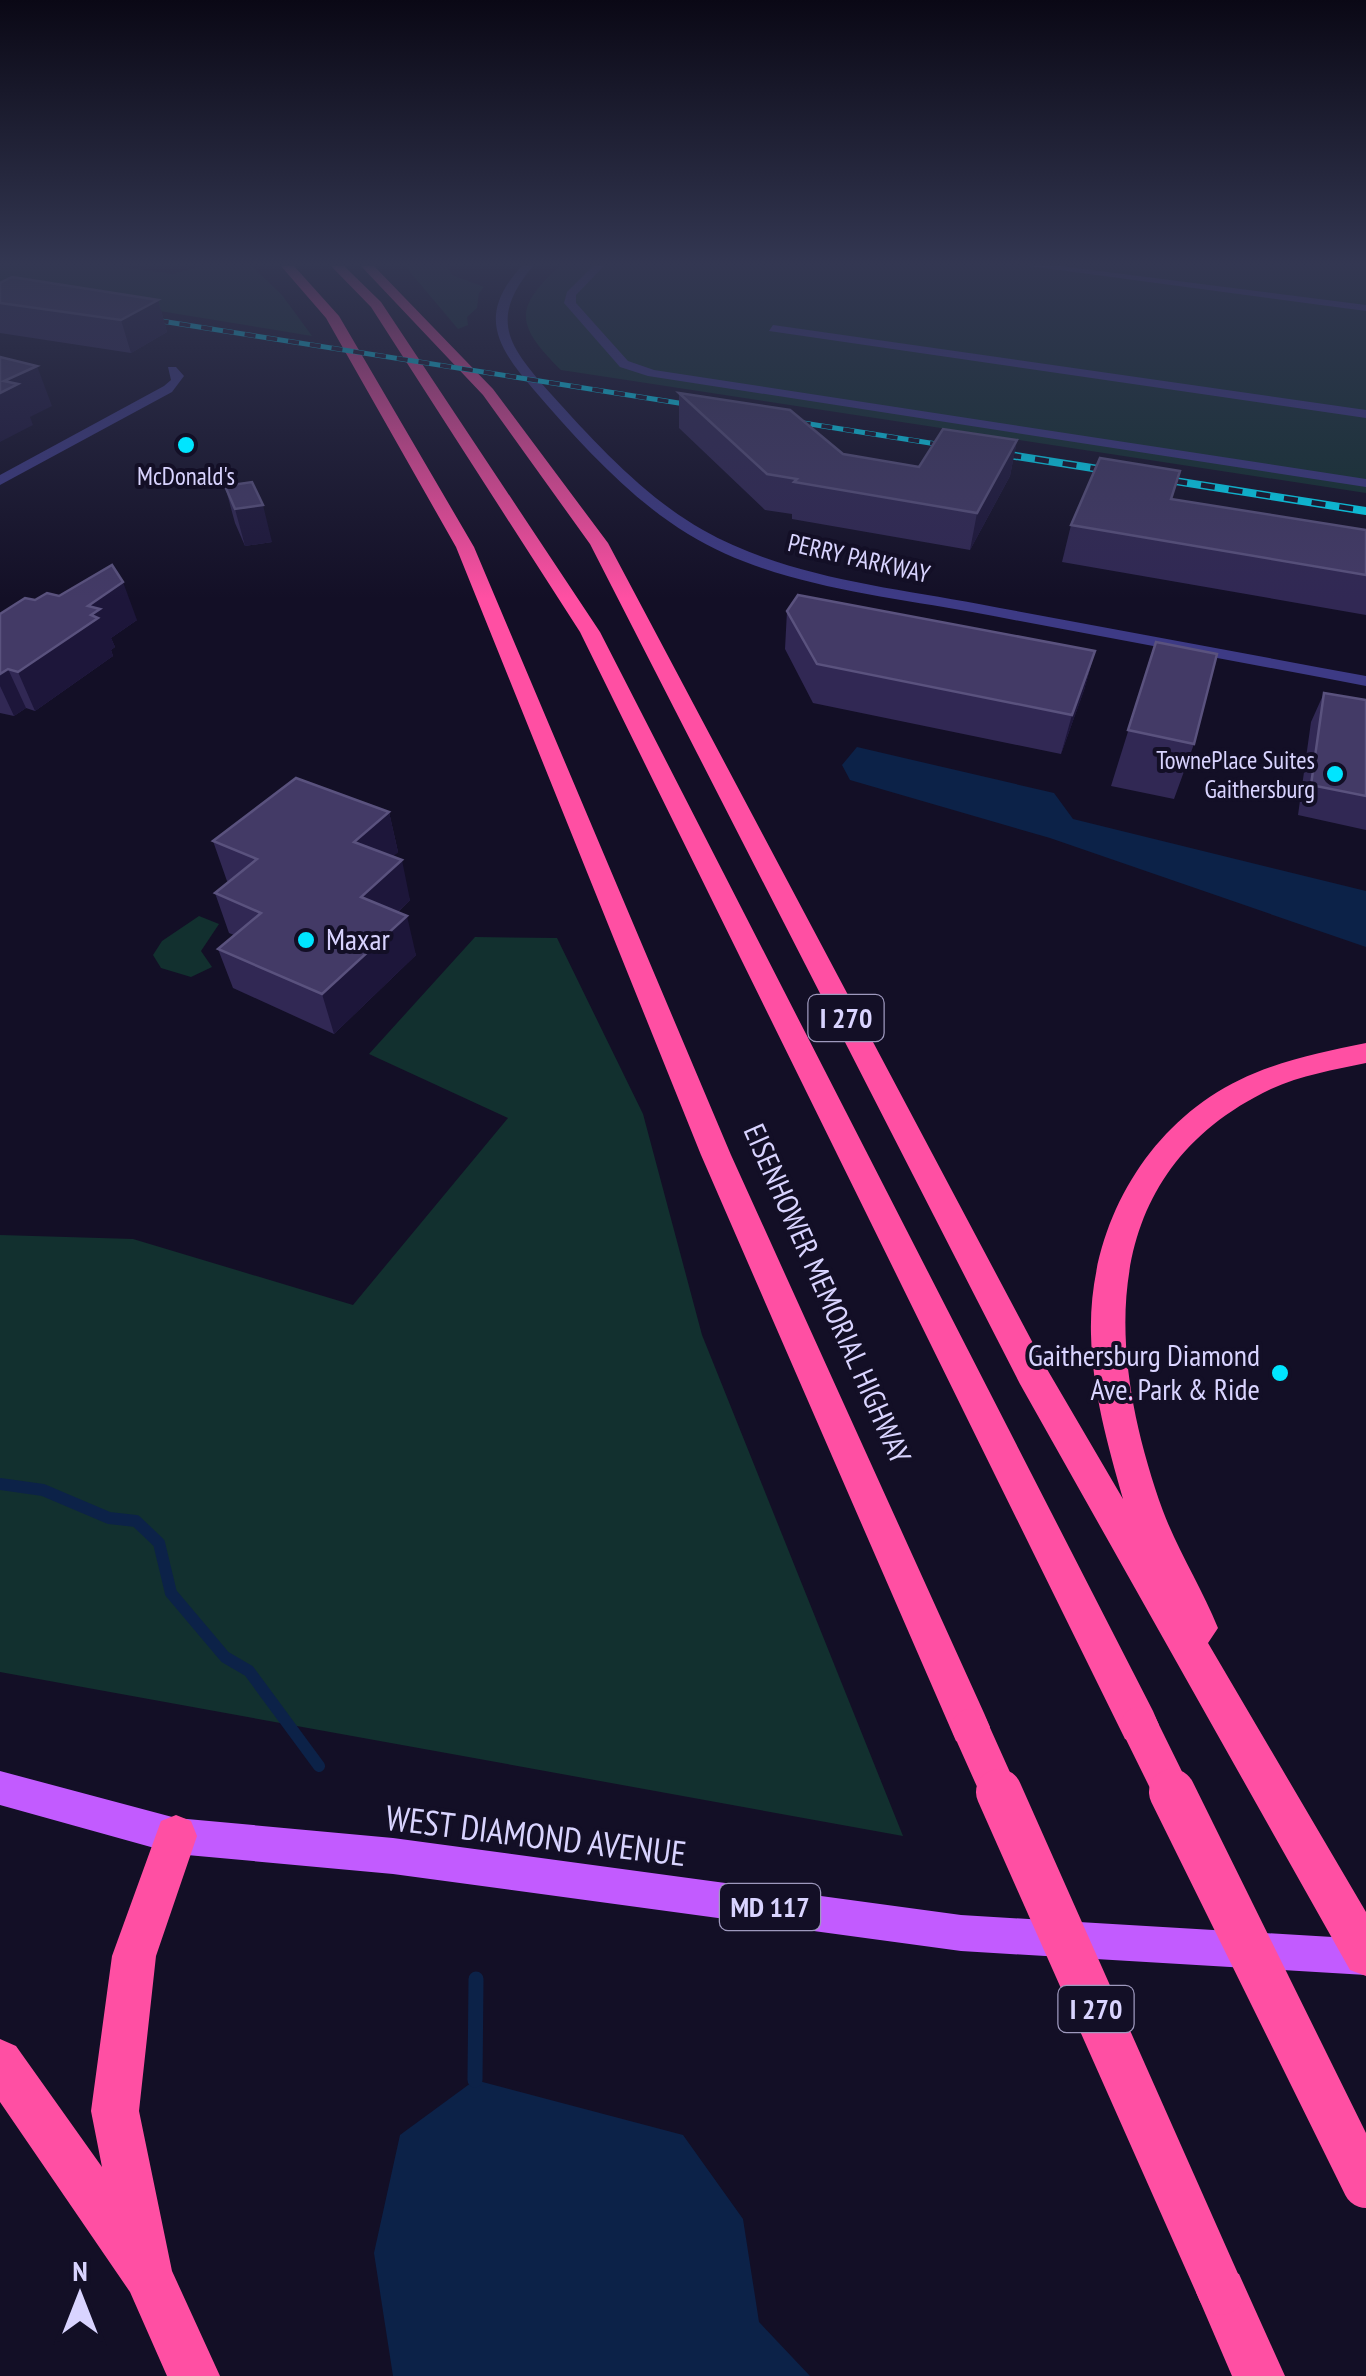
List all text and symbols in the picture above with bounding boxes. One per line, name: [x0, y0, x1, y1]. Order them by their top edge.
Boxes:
marker: McDonald's: [175, 434, 197, 456]
place label: McDonald's: [137, 460, 235, 492]
street label: PERRY PARKWAY: [785, 526, 934, 590]
place label: TownePlace Suites Gaithersburg: [1156, 744, 1315, 805]
marker: TownePlace Suites Gaithersburg: [1324, 763, 1346, 785]
place label: Maxar: [326, 919, 390, 958]
marker: Maxar: [295, 929, 317, 951]
road number: I 270: [808, 995, 884, 1041]
street label: EISENHOWER MEMORIAL HIGHWAY: [736, 1117, 921, 1470]
place label: Gaithersburg Diamond Ave. Park & Ride: [1028, 1335, 1260, 1408]
marker: Gaithersburg Diamond Ave. Park & Ride: [1269, 1362, 1291, 1384]
street label: WEST DIAMOND AVENUE: [383, 1794, 689, 1876]
road number: MD 117: [720, 1884, 820, 1930]
road number: I 270: [1058, 1986, 1134, 2032]
north arrow: [30, 2246, 130, 2346]
text: N: [72, 2252, 88, 2289]

